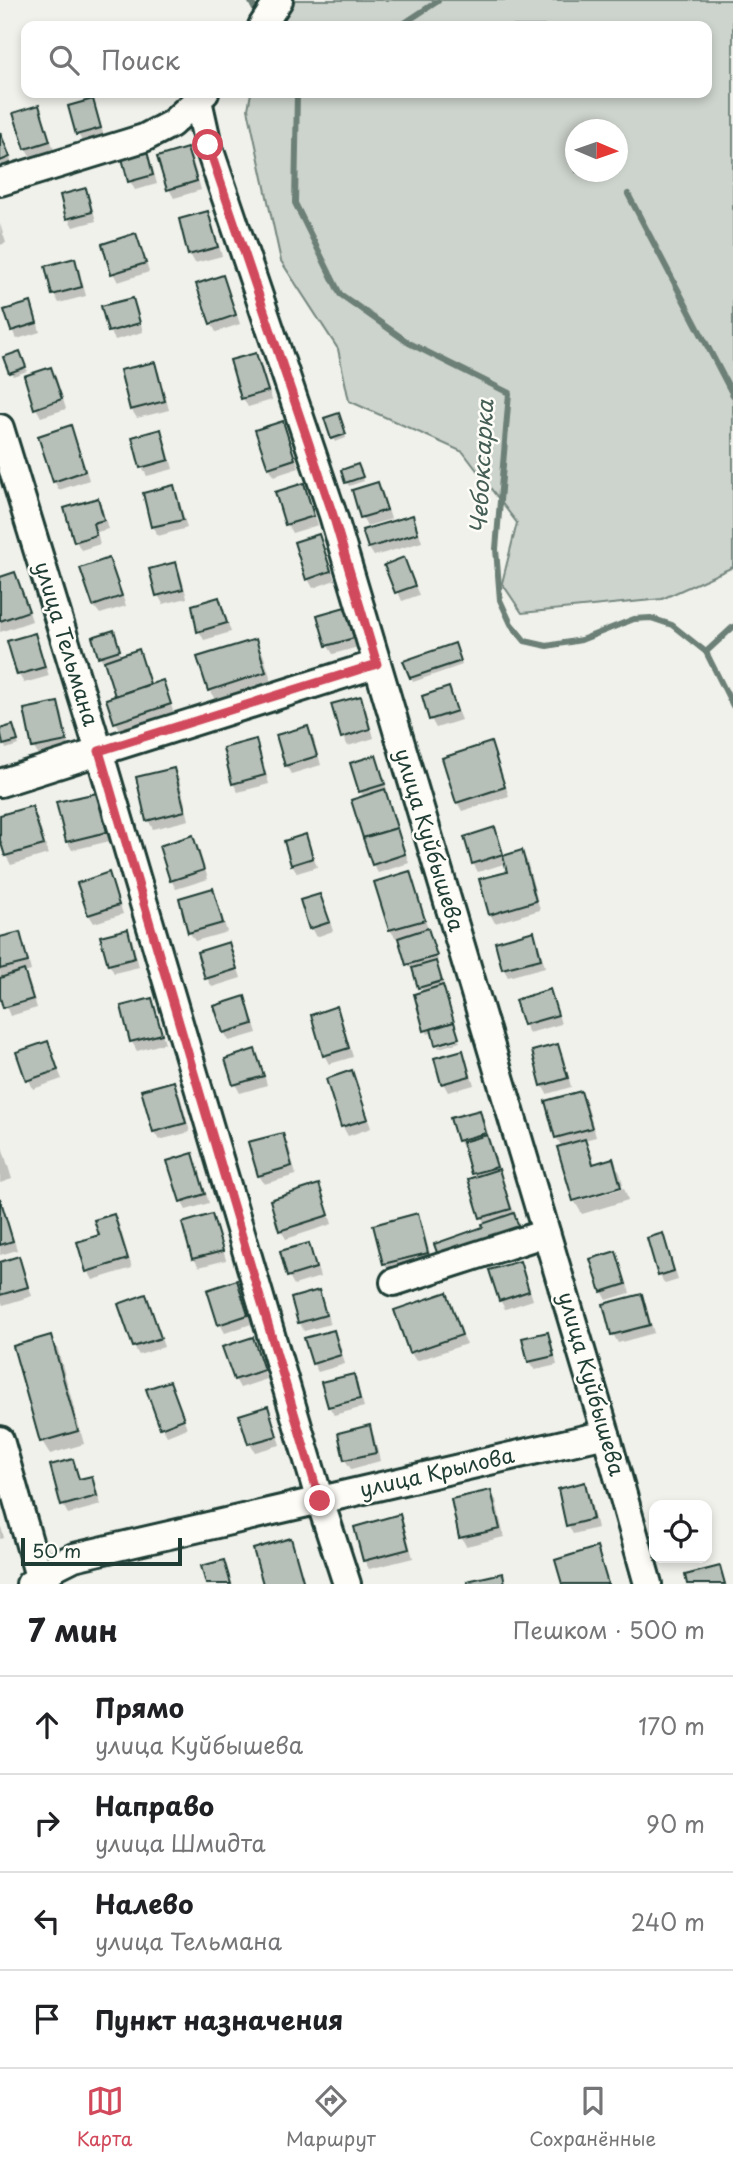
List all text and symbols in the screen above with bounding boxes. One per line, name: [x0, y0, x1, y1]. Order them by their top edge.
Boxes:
search box: [21, 21, 712, 98]
text: Поиск: [101, 40, 180, 79]
icon: search: [45, 41, 83, 79]
north arrow: [565, 119, 628, 182]
route start: [192, 129, 223, 160]
water label: Чебоксарка: [460, 398, 502, 535]
street label: улица Тельмана: [28, 557, 108, 730]
street label: улица Куйбышева: [388, 744, 474, 935]
street label: улица Куйбышева: [551, 1288, 634, 1479]
street label: улица Крылова: [356, 1438, 517, 1504]
route end: [304, 1485, 335, 1516]
map controls: [649, 1500, 712, 1563]
button: locate: [649, 1500, 712, 1563]
scale bar: [21, 1535, 182, 1567]
text: 50 m: [32, 1536, 81, 1564]
text: 7 мин: [28, 1607, 118, 1652]
text: Пешком · 500 m: [513, 1612, 705, 1647]
text: Прямо: [95, 1688, 184, 1727]
icon: ahead: [28, 1706, 66, 1744]
text: 170 m: [638, 1708, 705, 1743]
text: улица Куйбышева: [95, 1727, 303, 1762]
text: Направо: [95, 1786, 214, 1825]
icon: right: [28, 1804, 66, 1842]
text: 90 m: [646, 1806, 705, 1841]
text: улица Шмидта: [95, 1825, 266, 1860]
text: Налево: [95, 1884, 193, 1923]
icon: left: [28, 1902, 66, 1940]
text: 240 m: [631, 1904, 705, 1939]
text: улица Тельмана: [95, 1923, 282, 1958]
icon: arrive: [28, 2000, 66, 2038]
text: Пункт назначения: [95, 2000, 343, 2039]
tab: Карта: [77, 2082, 133, 2152]
tab: Маршрут: [286, 2082, 376, 2152]
tab: Сохранённые: [529, 2082, 656, 2152]

